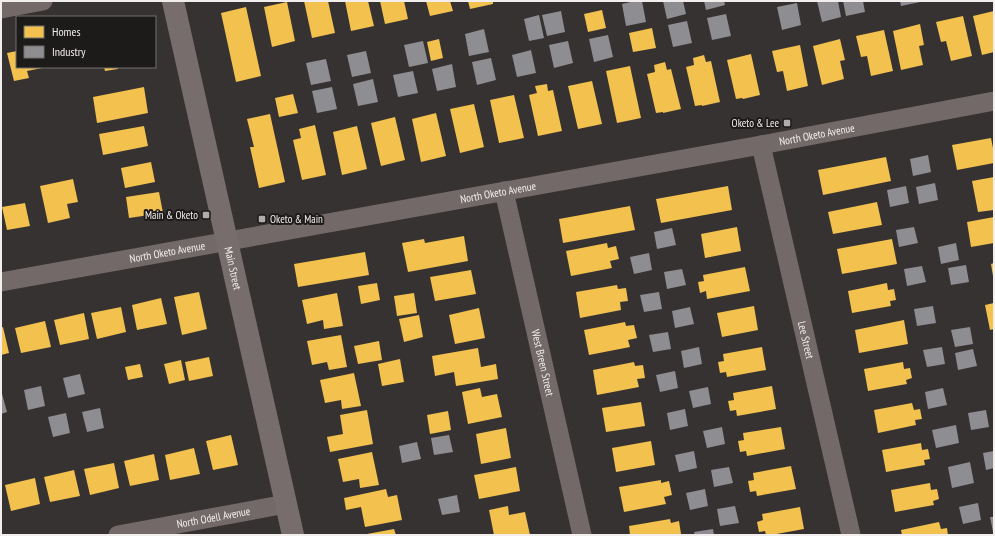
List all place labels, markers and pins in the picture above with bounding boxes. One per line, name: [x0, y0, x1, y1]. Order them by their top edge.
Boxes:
place label: Oketo & Lee: [732, 116, 779, 130]
marker: Oketo & Lee: [782, 118, 792, 128]
place label: Main & Oketo: [145, 208, 198, 222]
marker: Main & Oketo: [201, 210, 211, 220]
place label: Oketo & Main: [270, 212, 323, 226]
marker: Oketo & Main: [257, 214, 267, 224]

